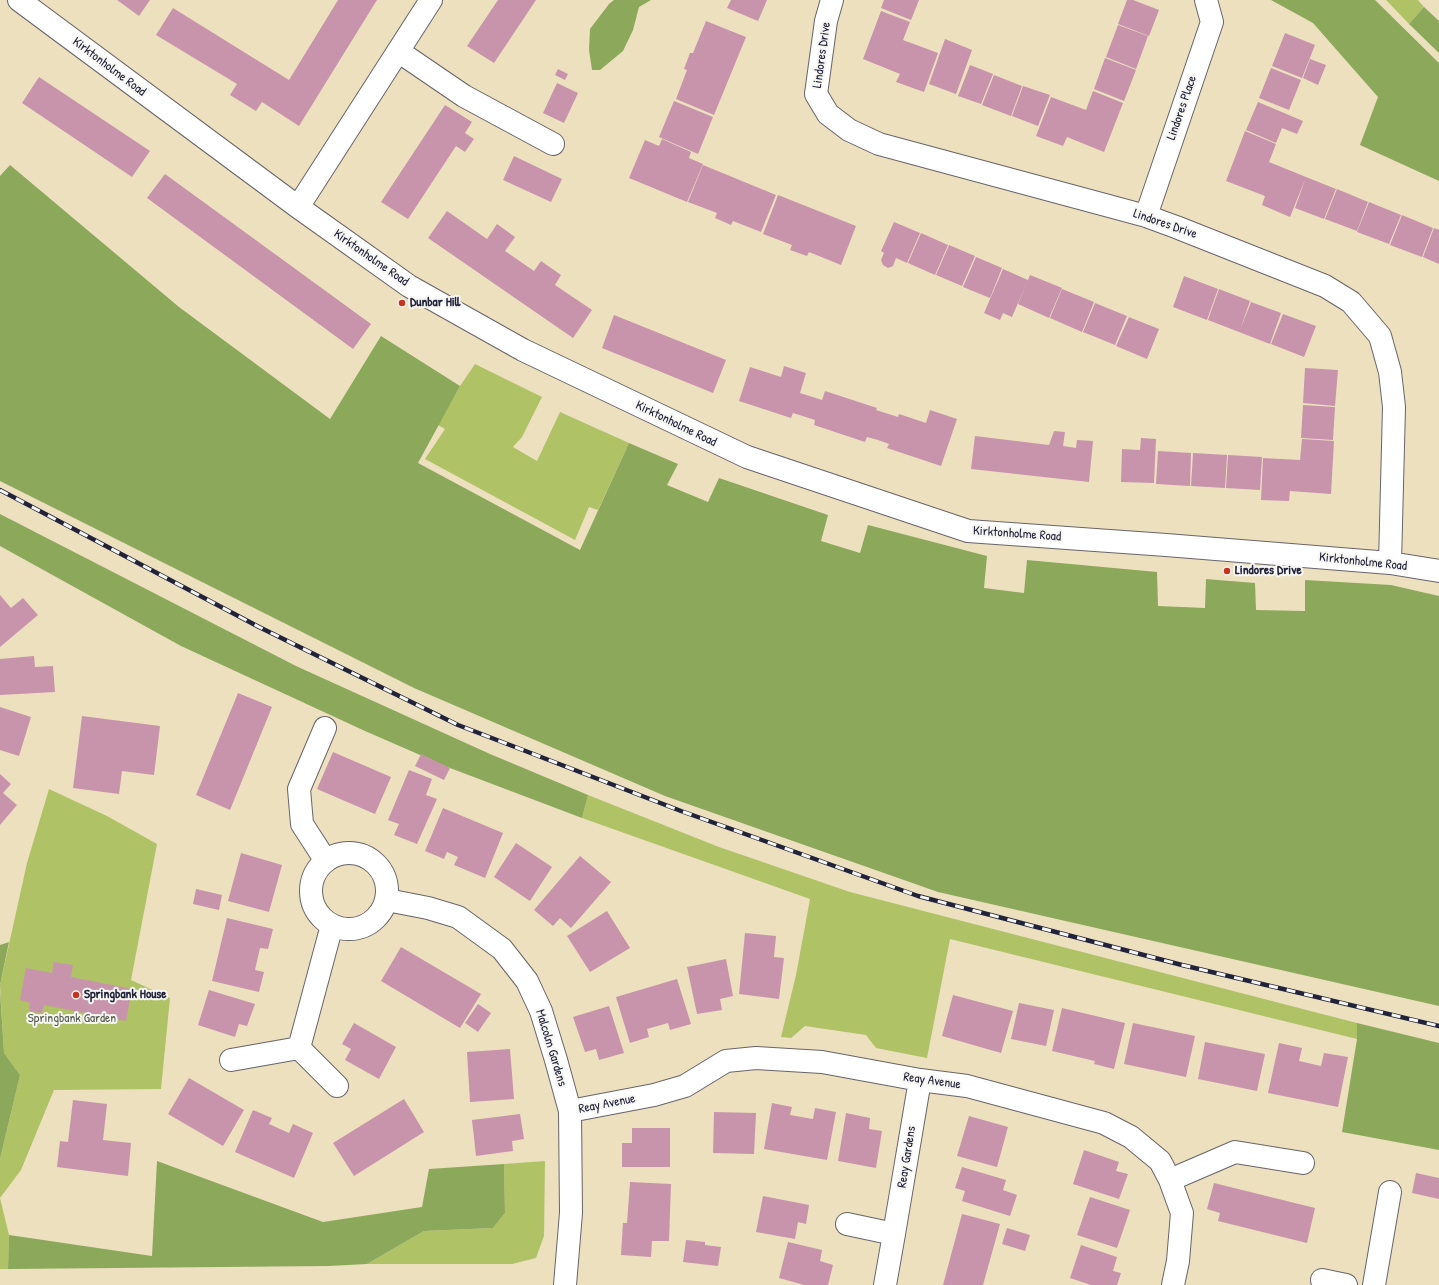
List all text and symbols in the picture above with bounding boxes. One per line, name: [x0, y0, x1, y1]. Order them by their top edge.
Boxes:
street label: Lindores Drive: [810, 21, 834, 89]
street label: Kirktonholme Road: [69, 34, 149, 100]
street label: Lindores Place: [1164, 74, 1200, 142]
street label: Lindores Drive: [1131, 206, 1199, 242]
street label: Kirktonholme Road: [330, 226, 412, 290]
place label: Dunbar Hill: [410, 295, 460, 311]
marker: Dunbar Hill: [397, 298, 407, 308]
street label: Kirktonholme Road: [633, 398, 719, 450]
street label: Kirktonholme Road: [972, 523, 1062, 545]
street label: Kirktonholme Road: [1318, 550, 1408, 574]
place label: Lindores Drive: [1235, 563, 1302, 579]
marker: Lindores Drive: [1222, 566, 1232, 576]
place label: Springbank House: [84, 987, 167, 1003]
marker: Springbank House: [71, 990, 81, 1000]
street label: Malcolm Gardens: [532, 1008, 570, 1088]
park label: Springbank Garden: [28, 1011, 116, 1027]
street label: Reay Avenue: [902, 1069, 962, 1093]
street label: Reay Avenue: [577, 1091, 637, 1117]
street label: Reay Gardens: [894, 1125, 920, 1189]

